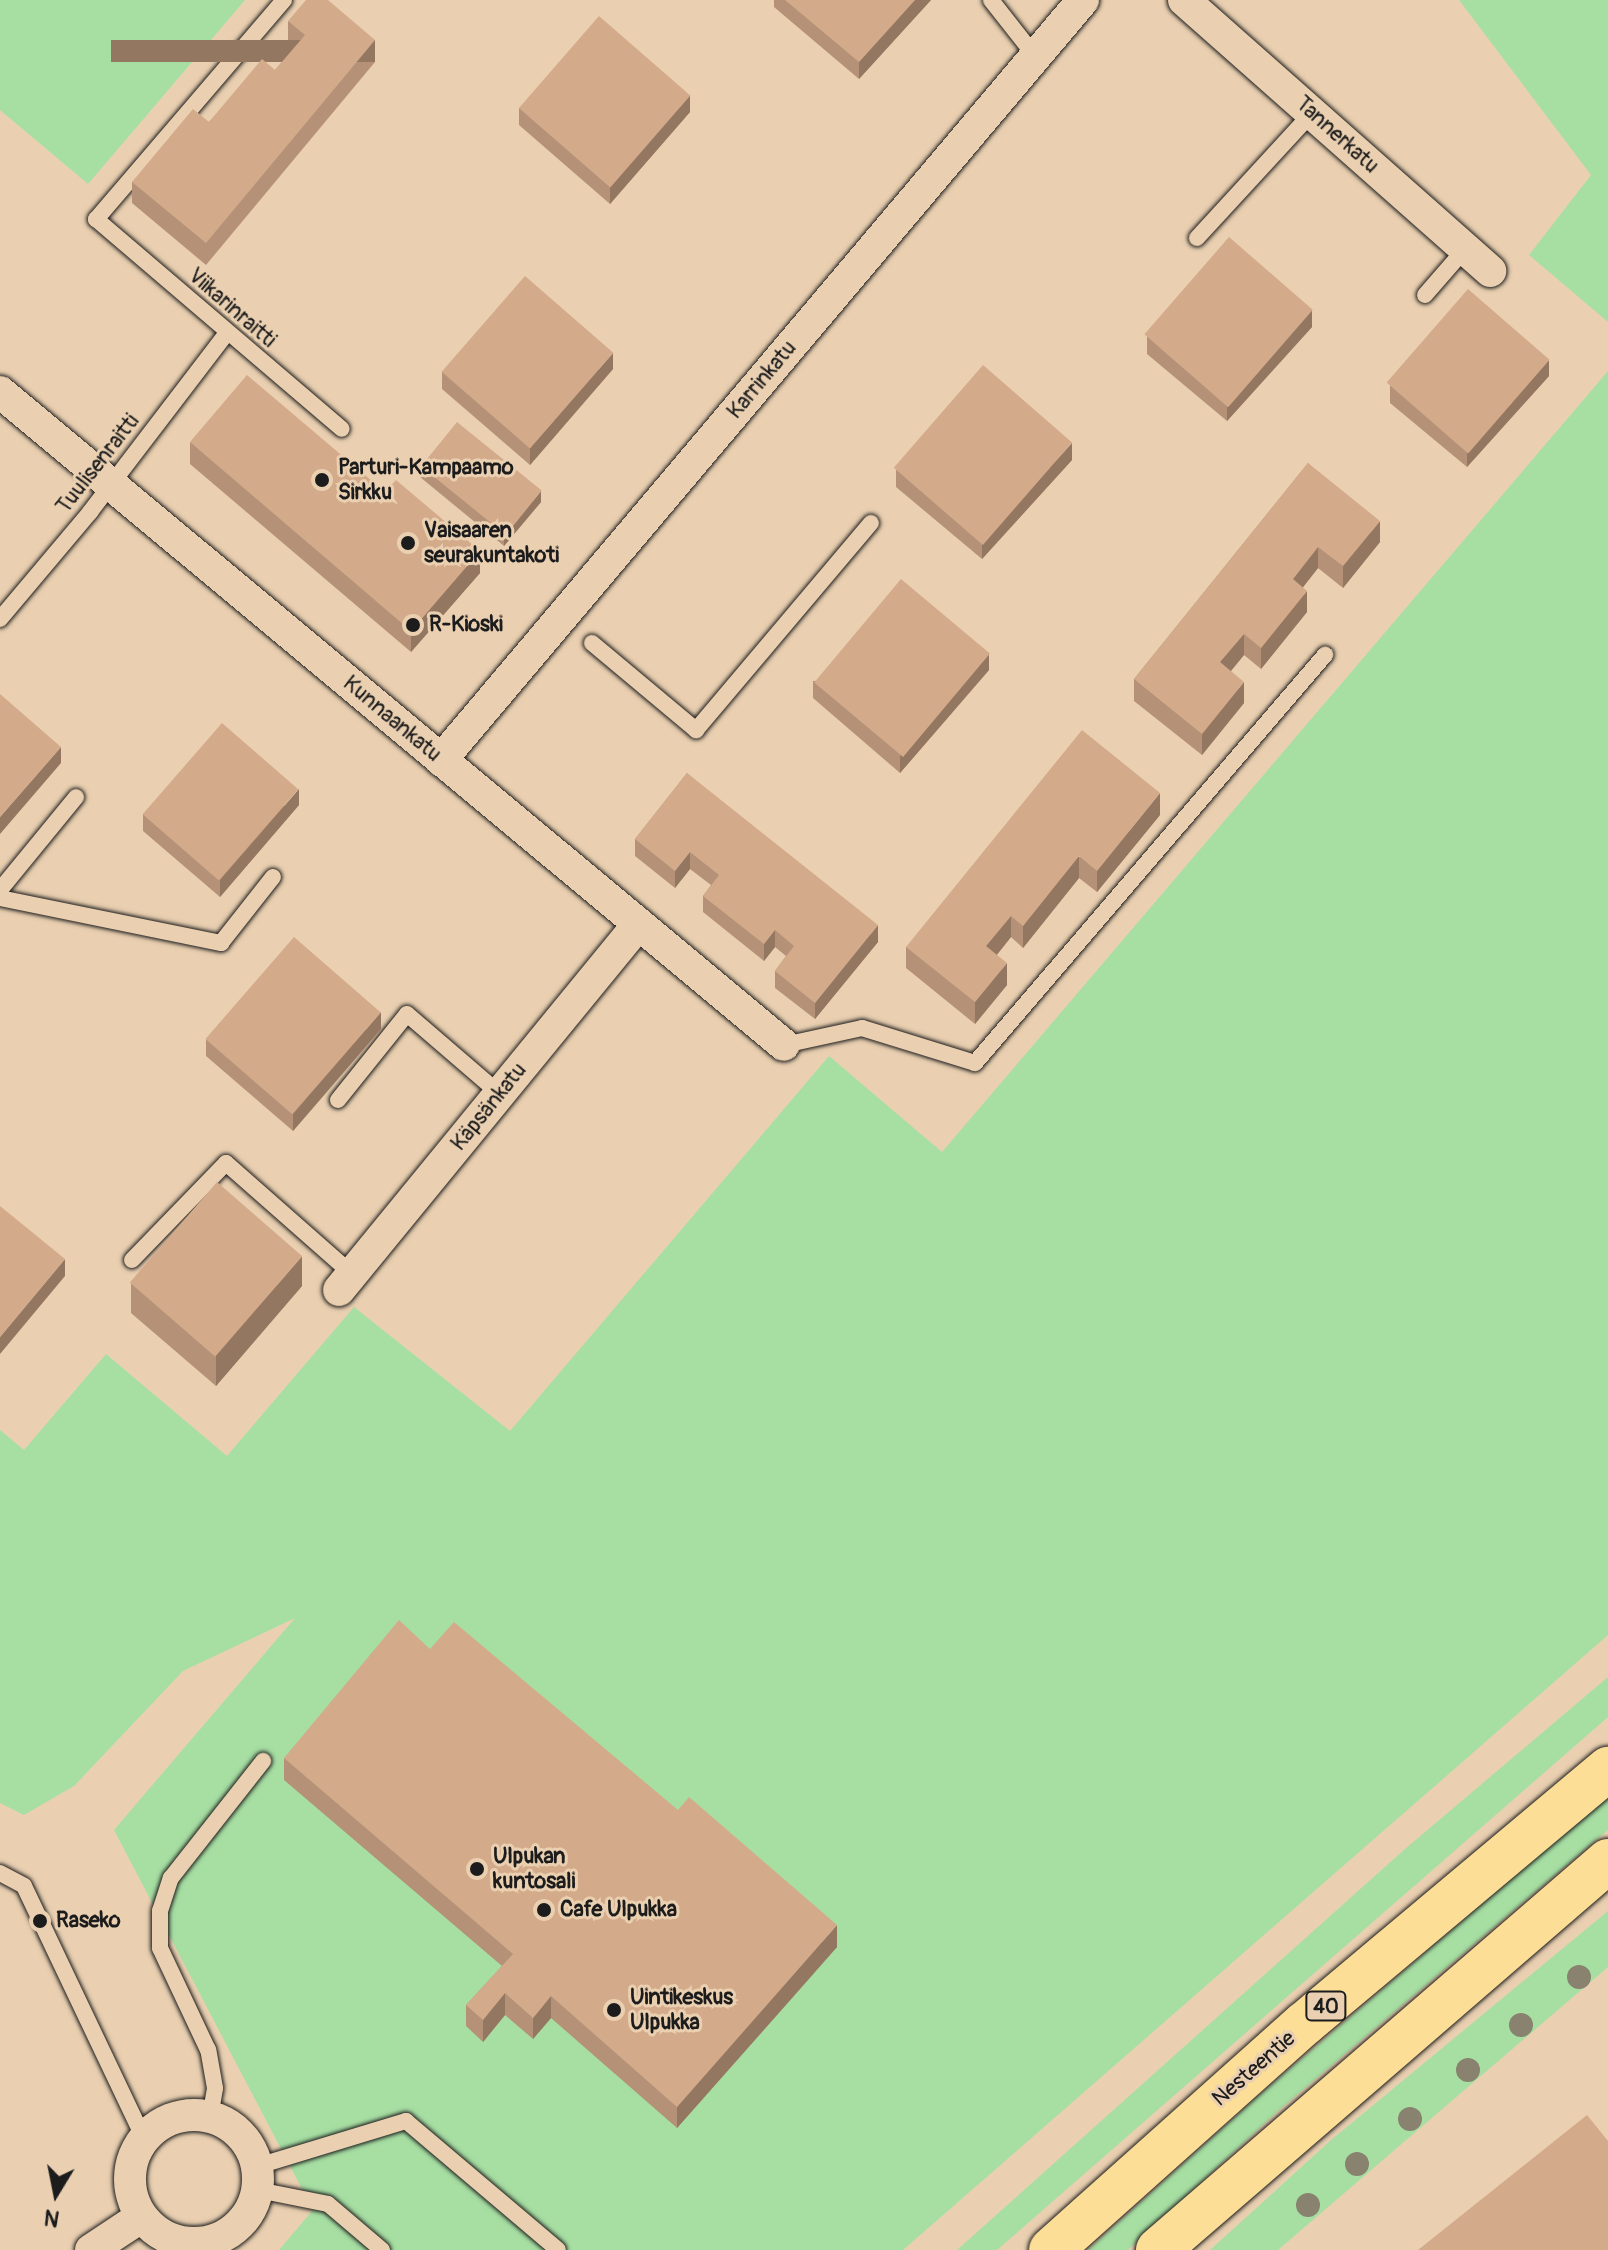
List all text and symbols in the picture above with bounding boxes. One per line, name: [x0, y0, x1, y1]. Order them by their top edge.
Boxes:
street label: Tannerkatu: [1290, 91, 1384, 179]
street label: Viikarinraitti: [183, 263, 281, 353]
street label: Karrinkatu: [722, 336, 802, 424]
street label: Tuulisenraitti: [51, 409, 145, 519]
place label: Parturi-Kampaamo Sirkku: [338, 454, 514, 506]
marker: Parturi-Kampaamo Sirkku: [313, 471, 331, 489]
place label: Vaisaaren seurakuntakoti: [424, 517, 559, 568]
marker: Vaisaaren seurakuntakoti: [399, 534, 417, 552]
place label: R-Kioski: [429, 612, 503, 638]
marker: R-Kioski: [404, 616, 422, 634]
street label: Kunnaankatu: [337, 670, 447, 768]
street label: Käpsänkatu: [446, 1058, 532, 1156]
place label: Ulpukan kuntosali: [493, 1843, 575, 1894]
marker: Ulpukan kuntosali: [468, 1860, 486, 1878]
place label: Cafe Ulpukka: [560, 1897, 677, 1923]
marker: Cafe Ulpukka: [535, 1901, 553, 1919]
place label: Raseko: [56, 1908, 121, 1934]
marker: Raseko: [31, 1912, 49, 1930]
place label: Uintikeskus Ulpukka: [630, 1984, 733, 2036]
road number: 40: [1304, 1990, 1348, 2022]
marker: Uintikeskus Ulpukka: [605, 2001, 623, 2019]
street label: Nesteentie: [1207, 2026, 1301, 2112]
north arrow: [16, 2154, 96, 2234]
text: N: [42, 2203, 62, 2233]

